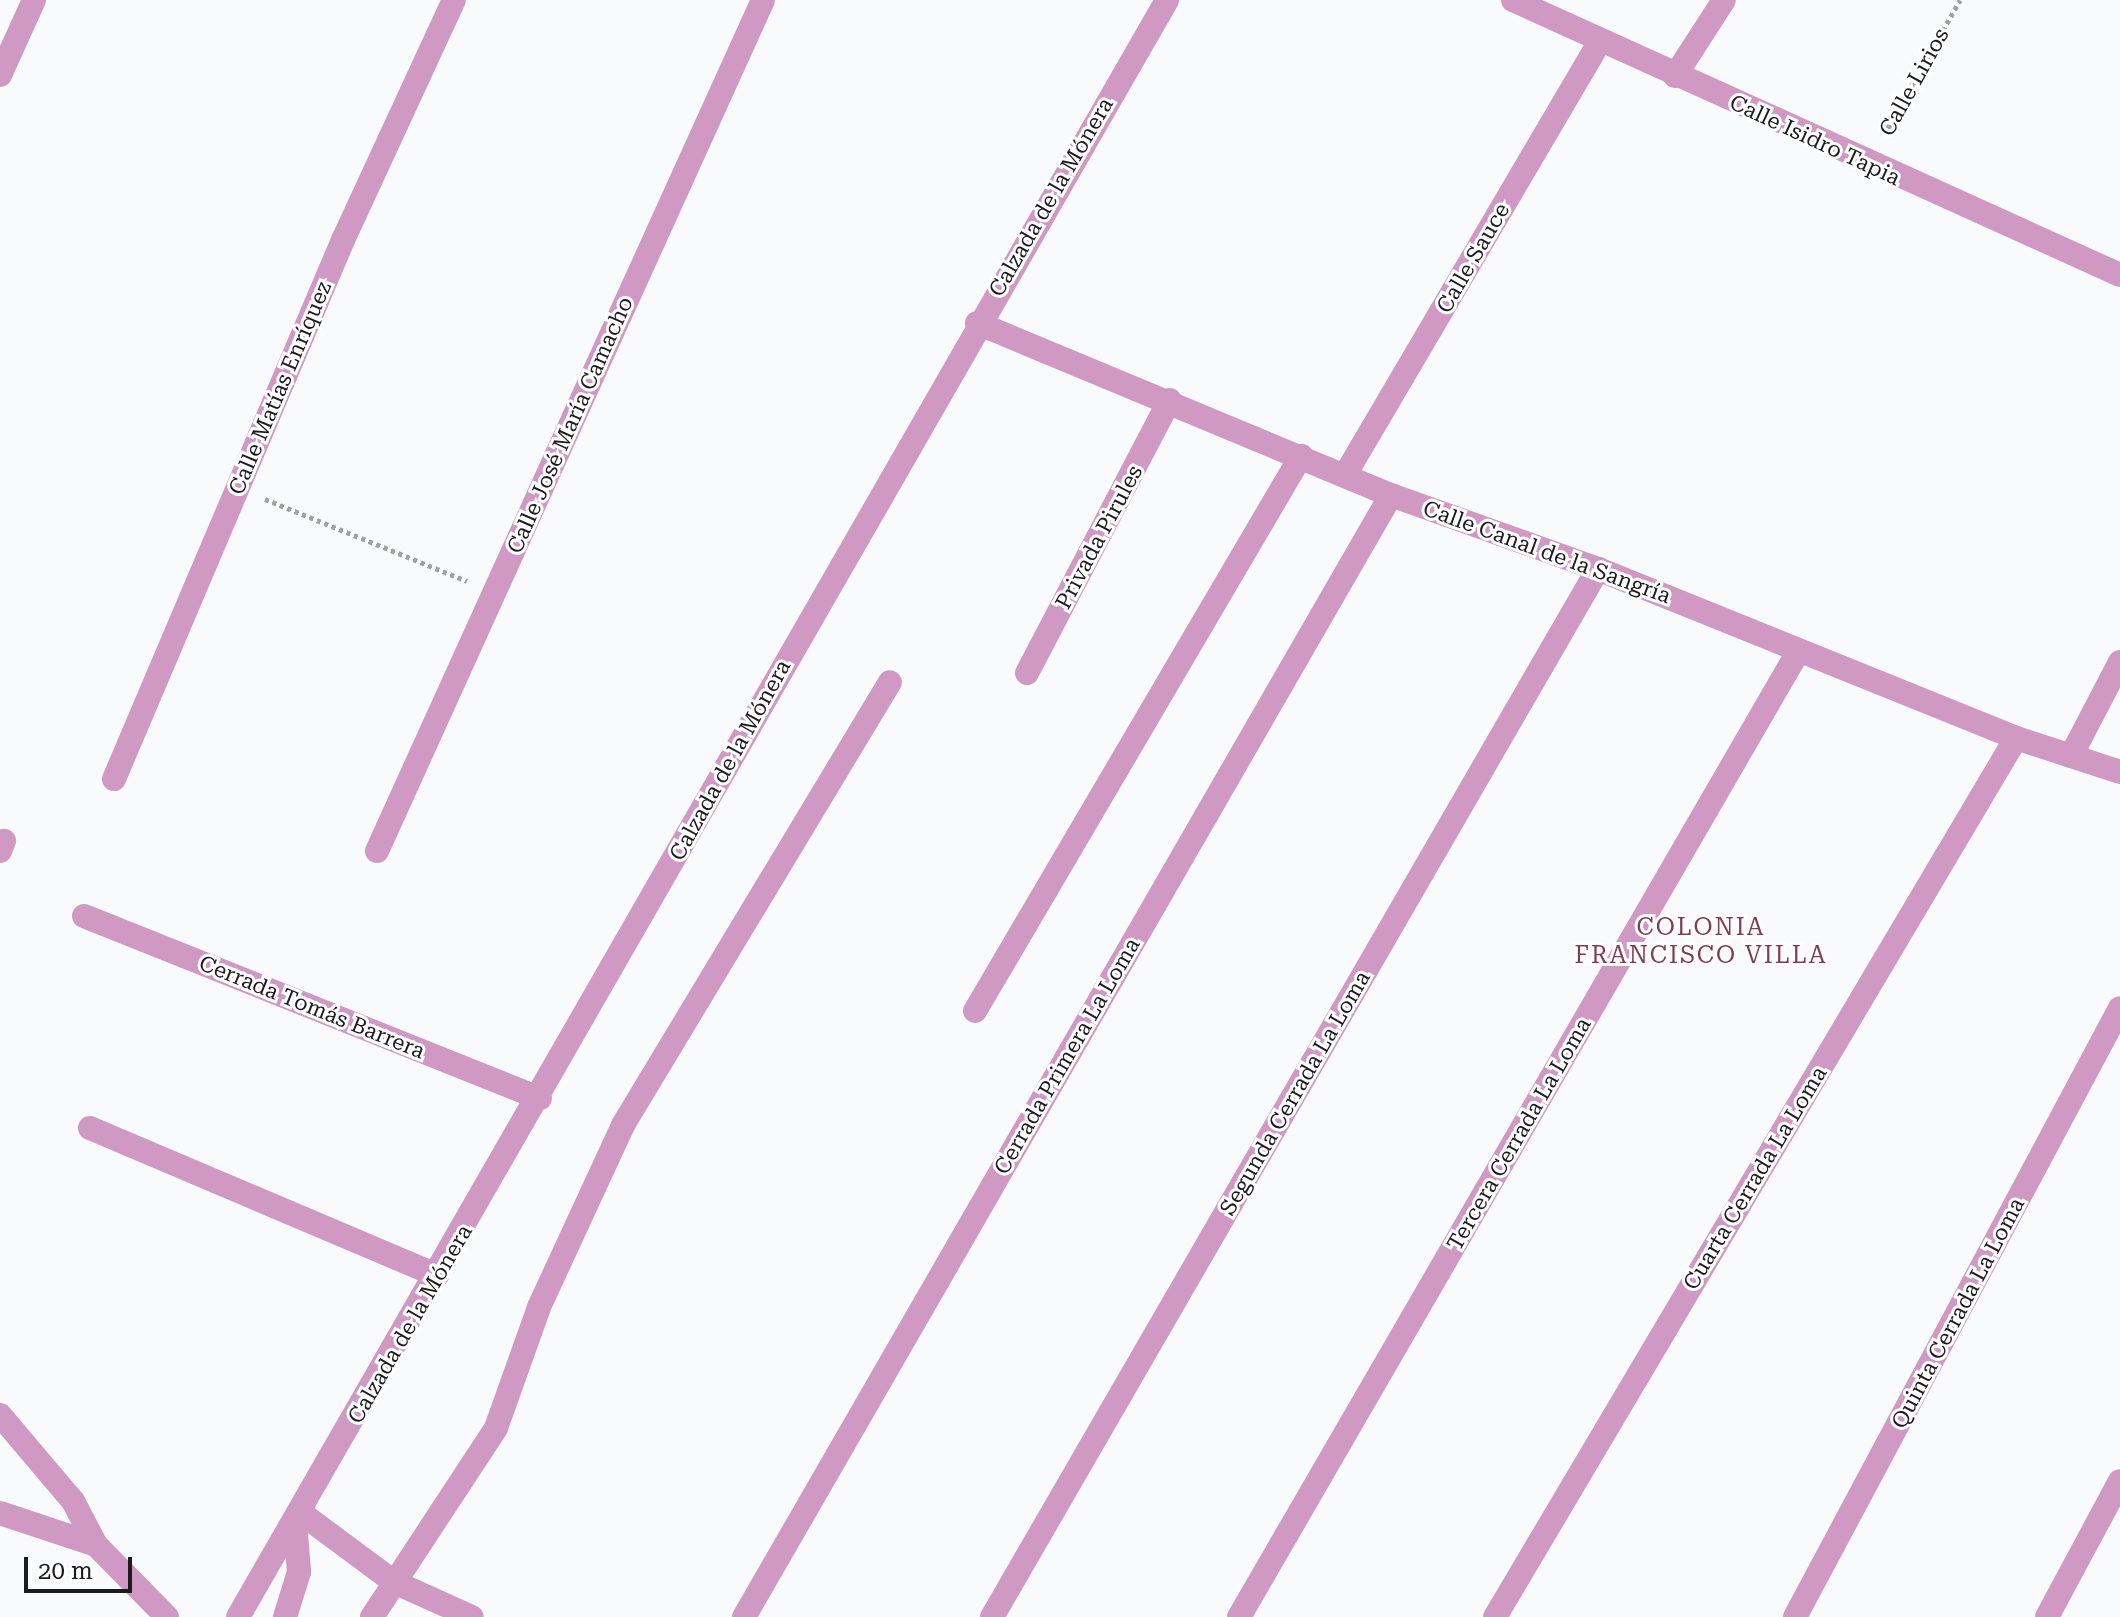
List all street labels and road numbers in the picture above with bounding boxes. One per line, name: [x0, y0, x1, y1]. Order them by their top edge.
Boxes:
street label: Calle Lirios: [1873, 23, 1955, 141]
street label: Calle Isidro Tapia: [1725, 89, 1905, 191]
street label: Calzada de la Mónera: [983, 93, 1119, 301]
street label: Calle Sauce: [1431, 198, 1515, 318]
street label: Calle Matías Enríquez: [223, 277, 337, 499]
street label: Calle José María Camacho: [501, 293, 639, 557]
street label: Privada Pirules: [1050, 461, 1148, 613]
street label: Calle Canal de la Sangría: [1420, 495, 1674, 609]
street label: Calzada de la Mónera: [664, 655, 796, 865]
street label: Cerrada Primera La Loma: [988, 933, 1146, 1179]
street label: Cerrada Tomás Barrera: [195, 950, 429, 1064]
street label: Segunda Cerrada La Loma: [1214, 966, 1376, 1220]
street label: Tercera Cerrada La Loma: [1441, 1013, 1597, 1255]
street label: Cuarta Cerrada La Loma: [1678, 1061, 1832, 1295]
street label: Quinta Cerrada La Loma: [1886, 1193, 2030, 1433]
street label: Calzada de la Mónera: [342, 1220, 478, 1428]

